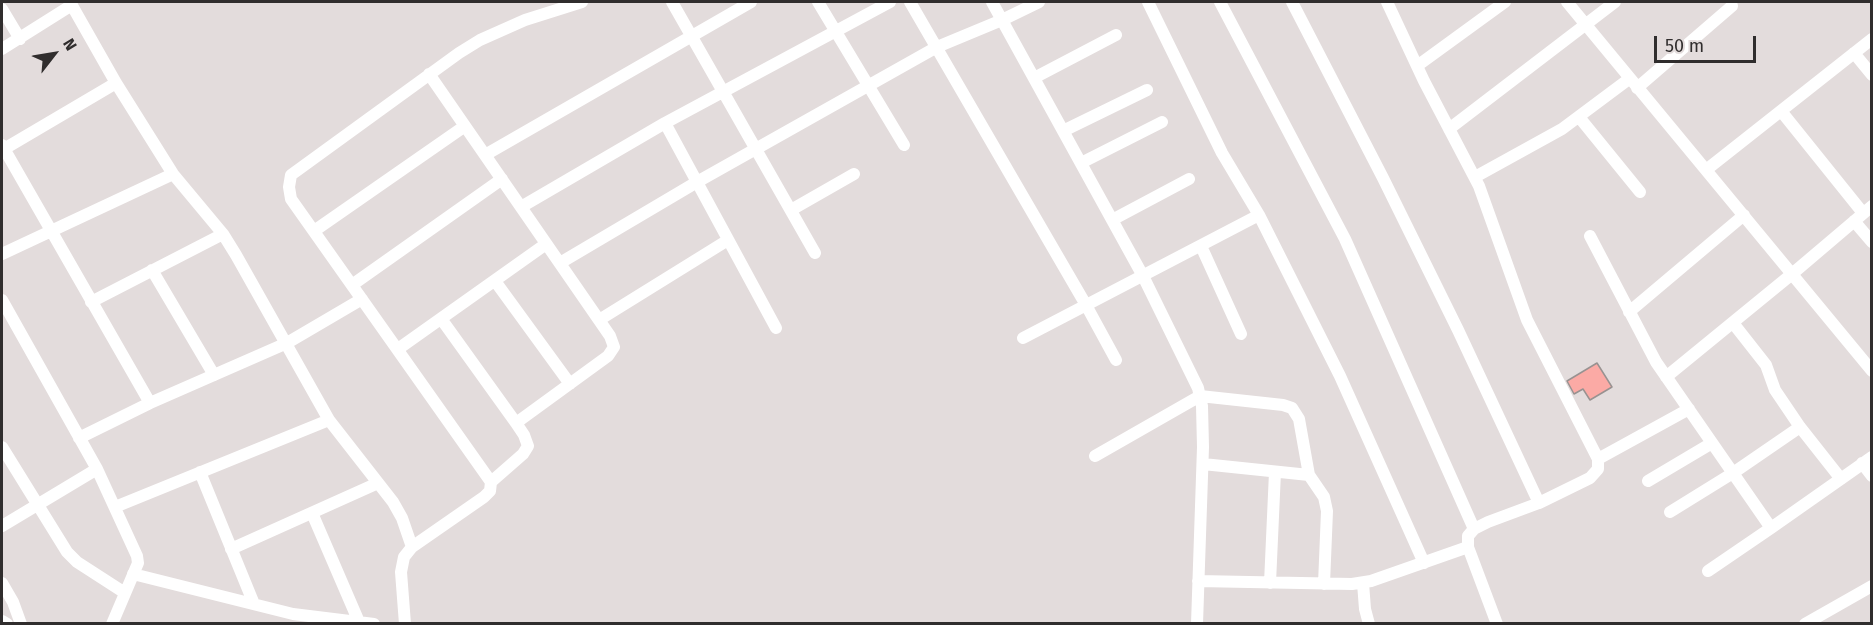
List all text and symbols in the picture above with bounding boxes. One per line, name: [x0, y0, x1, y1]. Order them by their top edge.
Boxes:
north arrow: [24, 24, 84, 84]
scale bar: [1657, 24, 1759, 62]
text: N: [59, 35, 81, 54]
text: 50 m: [1665, 35, 1704, 57]

